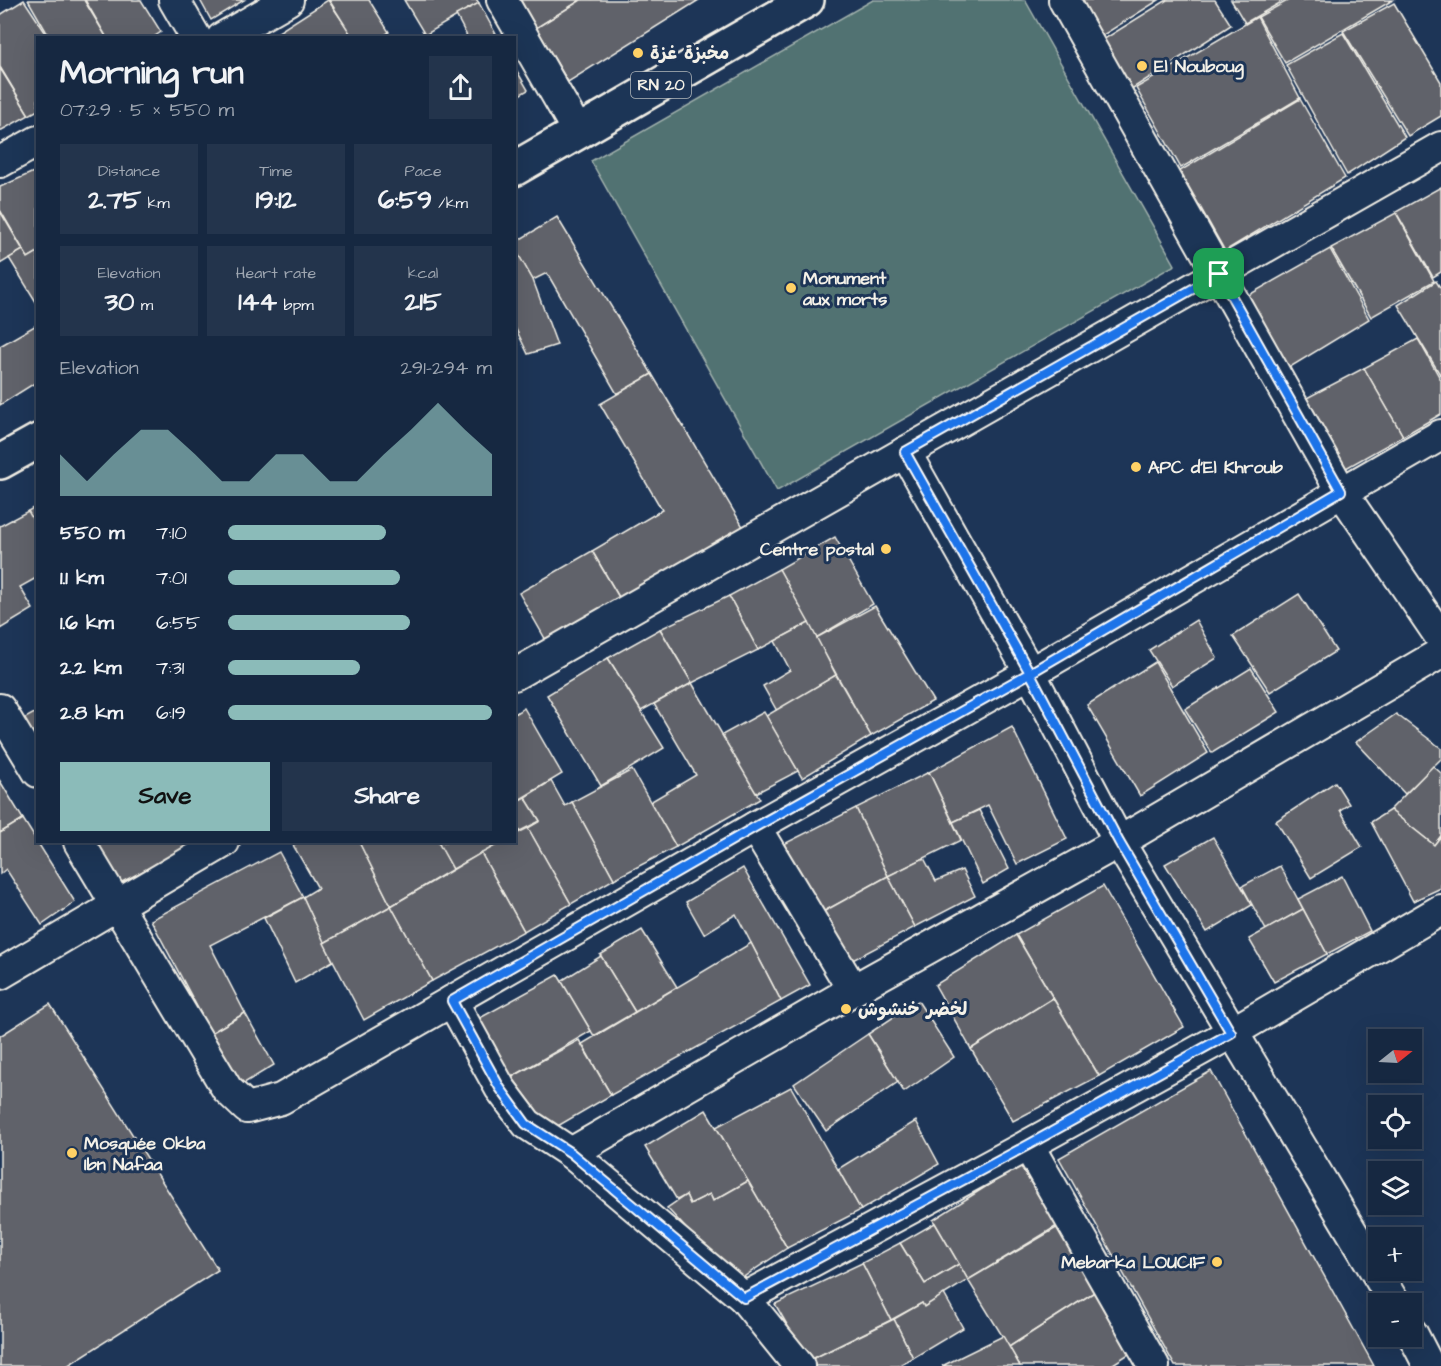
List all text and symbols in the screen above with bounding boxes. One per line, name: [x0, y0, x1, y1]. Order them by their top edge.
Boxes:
place label: مخبزة غزة: [650, 41, 729, 66]
marker: مخبزة غزة: [631, 46, 645, 60]
text: Morning run: [60, 50, 244, 96]
place label: El Nouboug: [1154, 54, 1245, 80]
button: share: [429, 56, 492, 119]
marker: El Nouboug: [1135, 59, 1149, 73]
road number: RN 20: [631, 72, 691, 98]
text: 07:29 · 5 × 550 m: [60, 96, 234, 124]
text: Distance: [98, 160, 160, 182]
text: Time: [259, 160, 293, 182]
text: Pace: [404, 160, 442, 182]
text: 2.75: [88, 182, 141, 218]
text: 19:12: [256, 182, 296, 218]
text: 6:59: [378, 182, 432, 218]
text: km: [141, 192, 170, 214]
text: /km: [432, 192, 468, 214]
pin: [1193, 248, 1244, 299]
icon: arrive: [1202, 257, 1235, 290]
text: Elevation: [98, 262, 160, 284]
text: Heart rate: [236, 262, 316, 284]
text: kcal: [408, 262, 438, 284]
place label: Monument aux morts: [802, 266, 887, 312]
marker: Monument aux morts: [784, 281, 798, 295]
text: 30: [105, 284, 134, 320]
text: 144: [238, 284, 277, 320]
text: 215: [405, 284, 441, 320]
text: m: [134, 294, 153, 316]
text: bpm: [277, 294, 314, 316]
text: Elevation: [60, 354, 139, 382]
text: 291–294 m: [400, 354, 492, 382]
place label: APC d'El Khroub: [1148, 455, 1284, 480]
marker: APC d'El Khroub: [1129, 460, 1143, 474]
text: 550 m: [60, 519, 125, 547]
text: 7:10: [156, 519, 187, 547]
place label: Centre postal: [760, 537, 874, 562]
marker: Centre postal: [879, 542, 893, 556]
text: 1.1 km: [60, 564, 104, 592]
text: 7:01: [156, 564, 187, 592]
text: 1.6 km: [60, 609, 114, 637]
text: 6:55: [156, 609, 200, 637]
text: 2.2 km: [60, 654, 122, 682]
text: 7:31: [156, 654, 184, 682]
text: 2.8 km: [60, 699, 123, 727]
text: 6:19: [156, 699, 186, 727]
button: Save: [60, 762, 270, 831]
button: Share: [282, 762, 492, 831]
place label: لخضر خنشوش: [858, 997, 967, 1022]
marker: لخضر خنشوش: [839, 1002, 853, 1016]
north arrow: [1368, 1029, 1422, 1083]
map controls: [1368, 1029, 1422, 1347]
button: locate: [1368, 1095, 1422, 1149]
place label: Mosquée Okba Ibn Nafaa: [84, 1131, 206, 1177]
marker: Mosquée Okba Ibn Nafaa: [65, 1146, 79, 1160]
button: layers: [1368, 1161, 1422, 1215]
button: +: [1368, 1227, 1422, 1281]
place label: Mebarka LOUCIF: [1061, 1250, 1206, 1275]
marker: Mebarka LOUCIF: [1210, 1255, 1224, 1269]
button: −: [1368, 1293, 1422, 1347]

